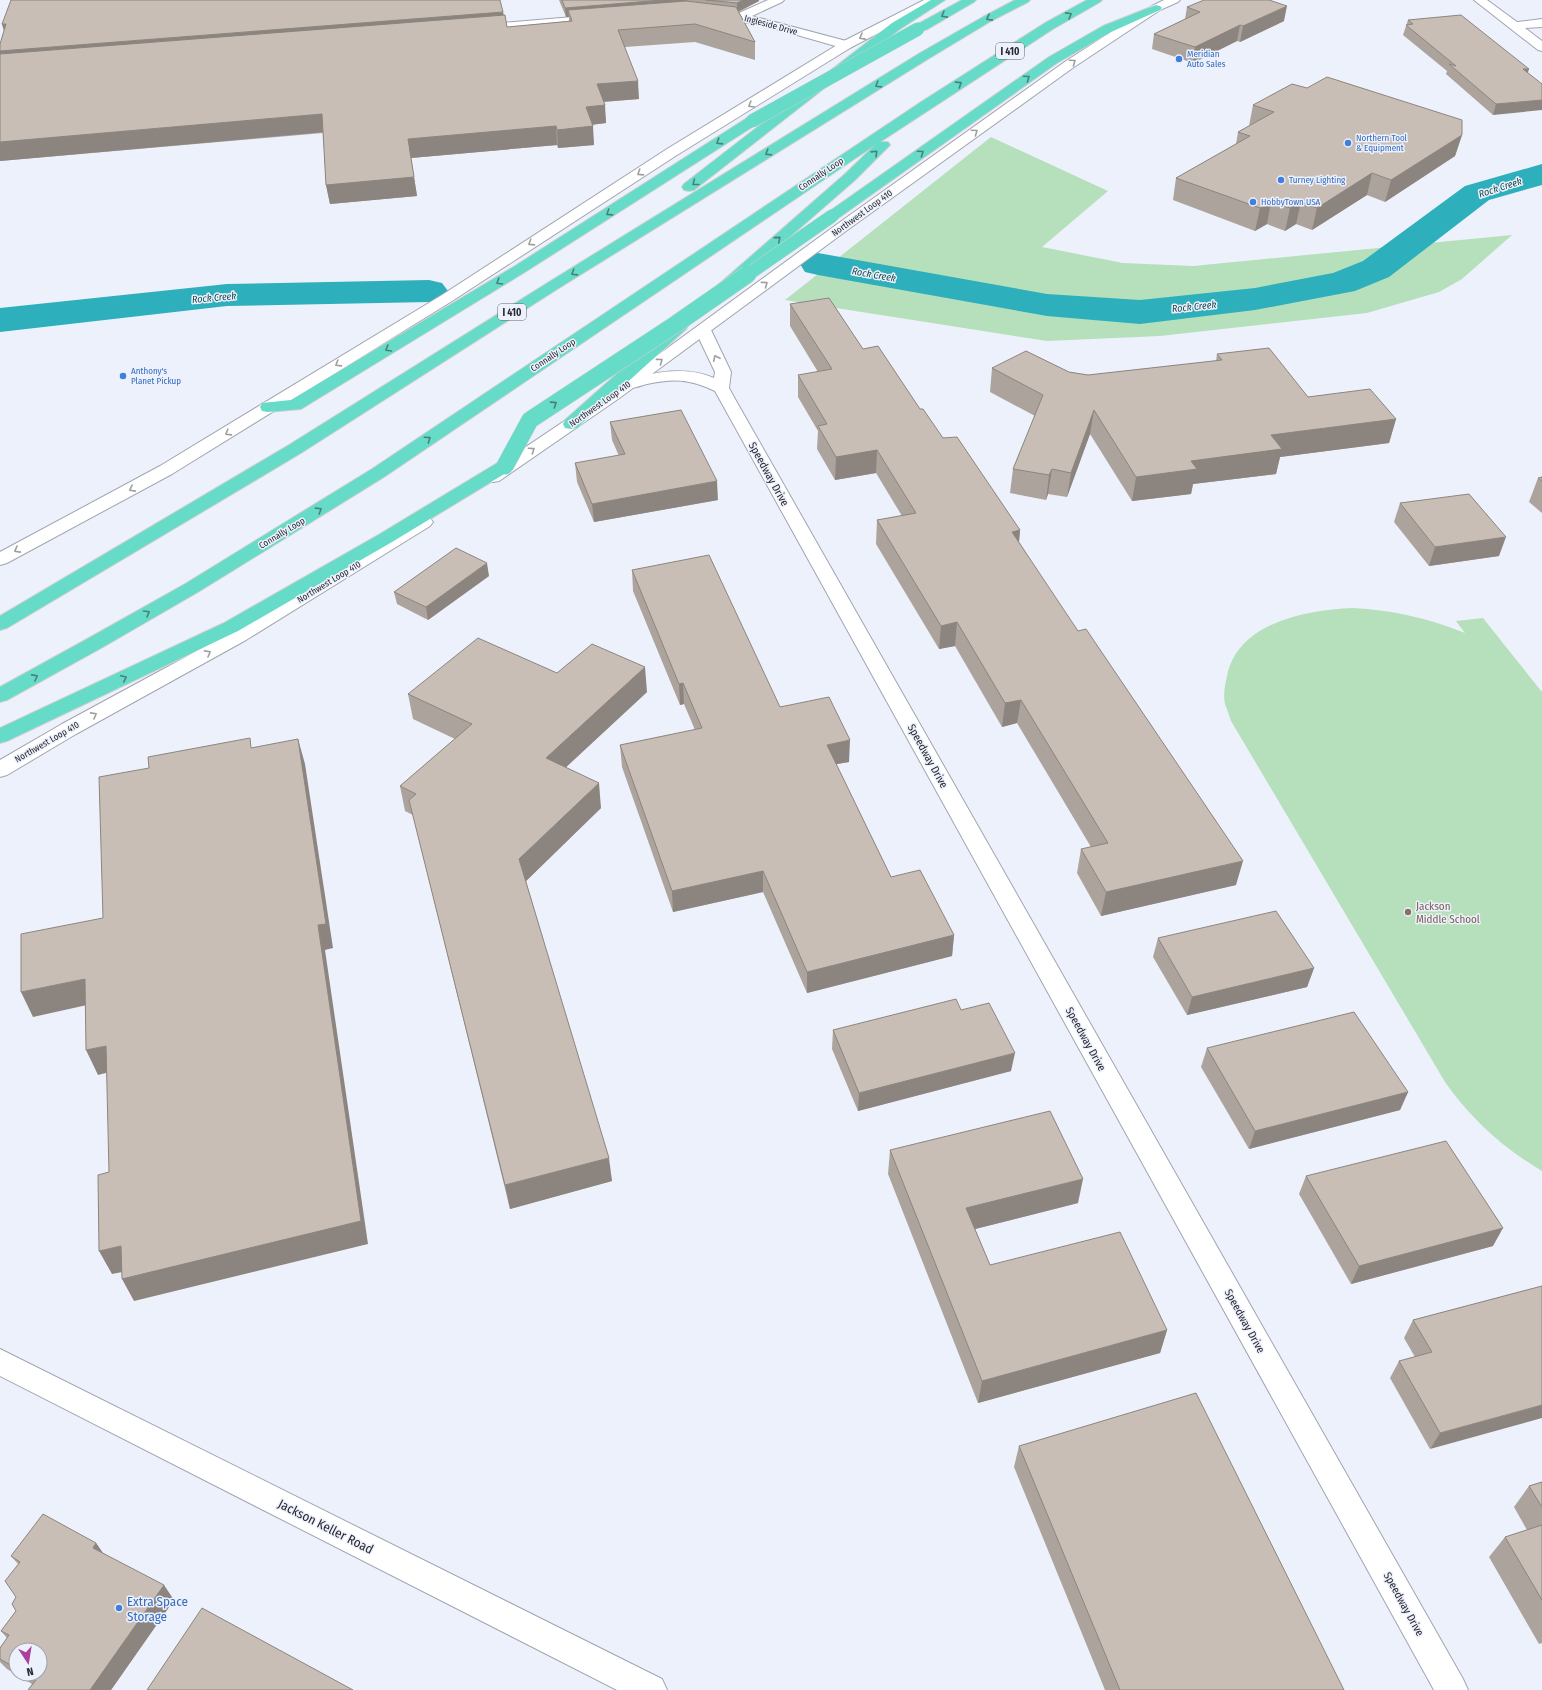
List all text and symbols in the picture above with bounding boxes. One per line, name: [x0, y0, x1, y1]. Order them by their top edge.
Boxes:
one-way arrow: [941, 10, 948, 17]
one-way arrow: [1065, 12, 1072, 19]
street label: Ingleside Drive: [743, 13, 799, 37]
one-way arrow: [986, 13, 994, 20]
one-way arrow: [858, 33, 866, 40]
road number: I 410: [996, 43, 1024, 59]
place label: Meridian Auto Sales: [1187, 49, 1226, 69]
marker: Meridian Auto Sales: [1174, 54, 1184, 64]
one-way arrow: [1069, 59, 1076, 67]
one-way arrow: [1023, 76, 1030, 83]
one-way arrow: [875, 80, 882, 87]
one-way arrow: [955, 81, 962, 88]
one-way arrow: [748, 100, 755, 108]
one-way arrow: [971, 129, 978, 137]
place label: Northern Tool & Equipment: [1356, 133, 1408, 153]
one-way arrow: [716, 138, 723, 145]
marker: Northern Tool & Equipment: [1343, 138, 1353, 148]
one-way arrow: [765, 148, 772, 155]
one-way arrow: [871, 151, 878, 158]
one-way arrow: [917, 151, 924, 158]
street label: Connally Loop: [797, 155, 845, 193]
one-way arrow: [637, 168, 644, 176]
marker: Turney Lighting: [1276, 175, 1286, 185]
place label: Turney Lighting: [1289, 175, 1346, 185]
water label: Rock Creek: [1477, 175, 1523, 201]
one-way arrow: [692, 178, 699, 185]
street label: Northwest Loop 410: [830, 187, 895, 238]
marker: HobbyTown USA: [1248, 197, 1258, 207]
place label: HobbyTown USA: [1261, 197, 1321, 207]
one-way arrow: [607, 208, 614, 215]
one-way arrow: [773, 236, 781, 244]
one-way arrow: [528, 239, 535, 246]
water label: Rock Creek: [851, 265, 897, 285]
one-way arrow: [571, 268, 578, 276]
one-way arrow: [496, 277, 503, 284]
one-way arrow: [761, 282, 768, 289]
water label: Rock Creek: [191, 290, 237, 306]
water label: Rock Creek: [1171, 299, 1217, 315]
road number: I 410: [498, 304, 526, 320]
street label: Connally Loop: [529, 336, 577, 374]
one-way arrow: [385, 344, 392, 352]
one-way arrow: [713, 355, 721, 362]
one-way arrow: [656, 359, 663, 366]
one-way arrow: [335, 360, 342, 367]
place label: Anthony's Planet Pickup: [131, 366, 181, 386]
marker: Anthony's Planet Pickup: [118, 371, 128, 381]
street label: Northwest Loop 410: [567, 379, 633, 429]
one-way arrow: [550, 402, 557, 409]
one-way arrow: [225, 428, 232, 435]
one-way arrow: [424, 436, 431, 444]
street label: Speedway Drive: [746, 440, 791, 509]
one-way arrow: [528, 448, 535, 455]
one-way arrow: [129, 484, 136, 492]
one-way arrow: [315, 507, 322, 515]
street label: Connally Loop: [257, 515, 307, 551]
one-way arrow: [14, 545, 21, 553]
street label: Northwest Loop 410: [295, 559, 363, 605]
one-way arrow: [143, 610, 151, 617]
one-way arrow: [204, 650, 212, 657]
one-way arrow: [30, 674, 38, 682]
one-way arrow: [120, 675, 127, 683]
one-way arrow: [90, 712, 98, 720]
street label: Northwest Loop 410: [13, 719, 81, 764]
street label: Speedway Drive: [905, 722, 950, 791]
place label: Jackson Middle School: [1416, 900, 1480, 926]
marker: Jackson Middle School: [1403, 907, 1413, 917]
street label: Speedway Drive: [1063, 1005, 1108, 1074]
street label: Speedway Drive: [1222, 1287, 1267, 1356]
street label: Jackson Keller Road: [276, 1496, 376, 1557]
street label: Speedway Drive: [1381, 1570, 1426, 1639]
place label: Extra Space Storage: [127, 1594, 188, 1624]
marker: Extra Space Storage: [114, 1603, 124, 1613]
north arrow: [8, 1642, 48, 1682]
text: N: [25, 1664, 35, 1678]

